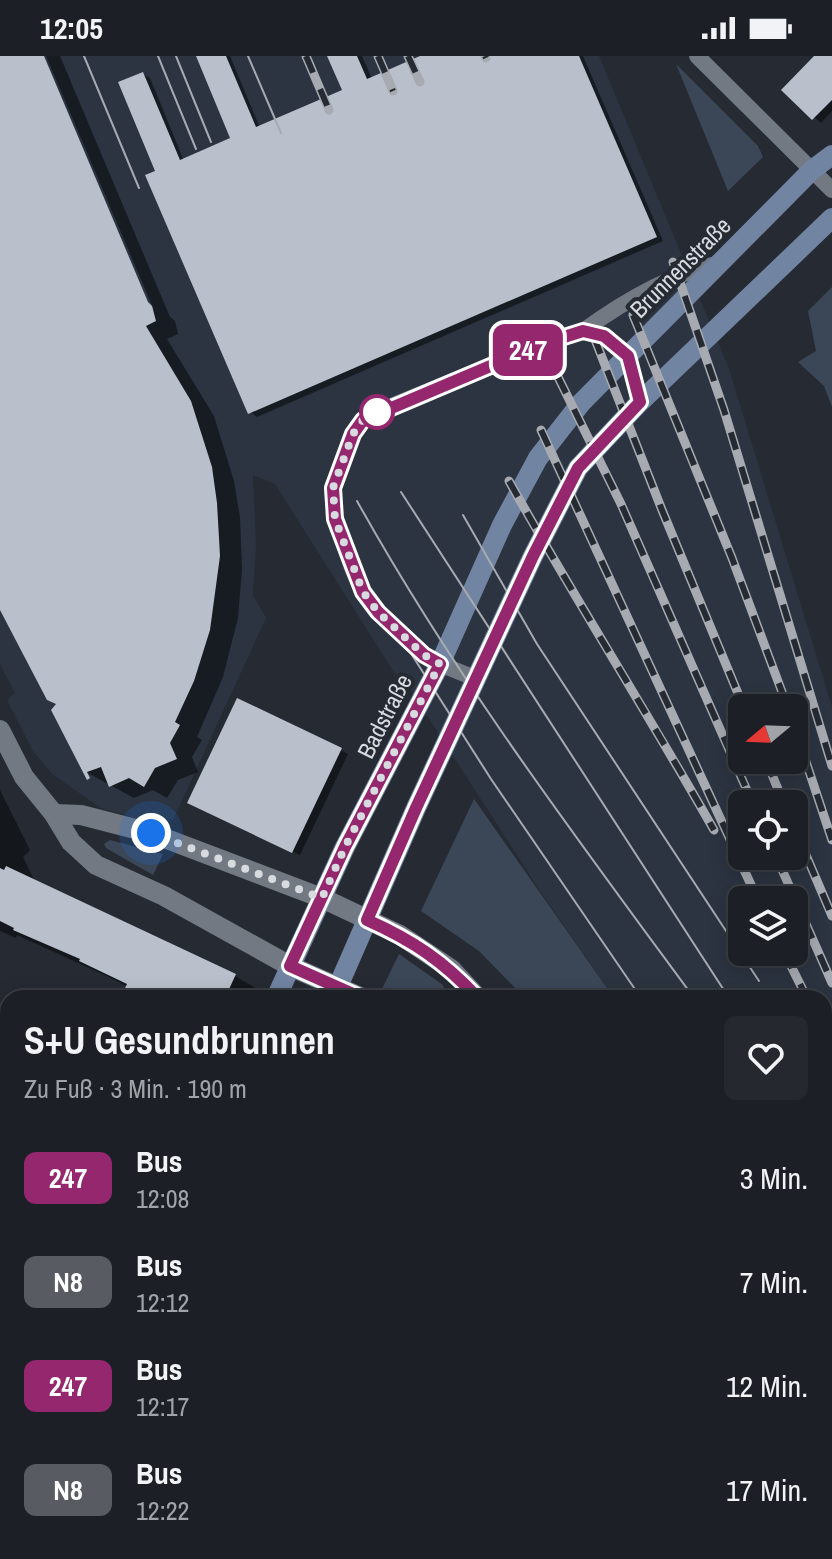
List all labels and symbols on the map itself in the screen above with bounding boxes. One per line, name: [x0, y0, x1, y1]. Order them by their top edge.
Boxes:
street label: Brunnenstraße: [623, 210, 737, 324]
line badge: 247: [482, 324, 574, 376]
unlabelled marker: [360, 395, 394, 429]
street label: Badstraße: [349, 668, 419, 764]
north arrow: [728, 694, 808, 774]
your location: [131, 813, 171, 853]

